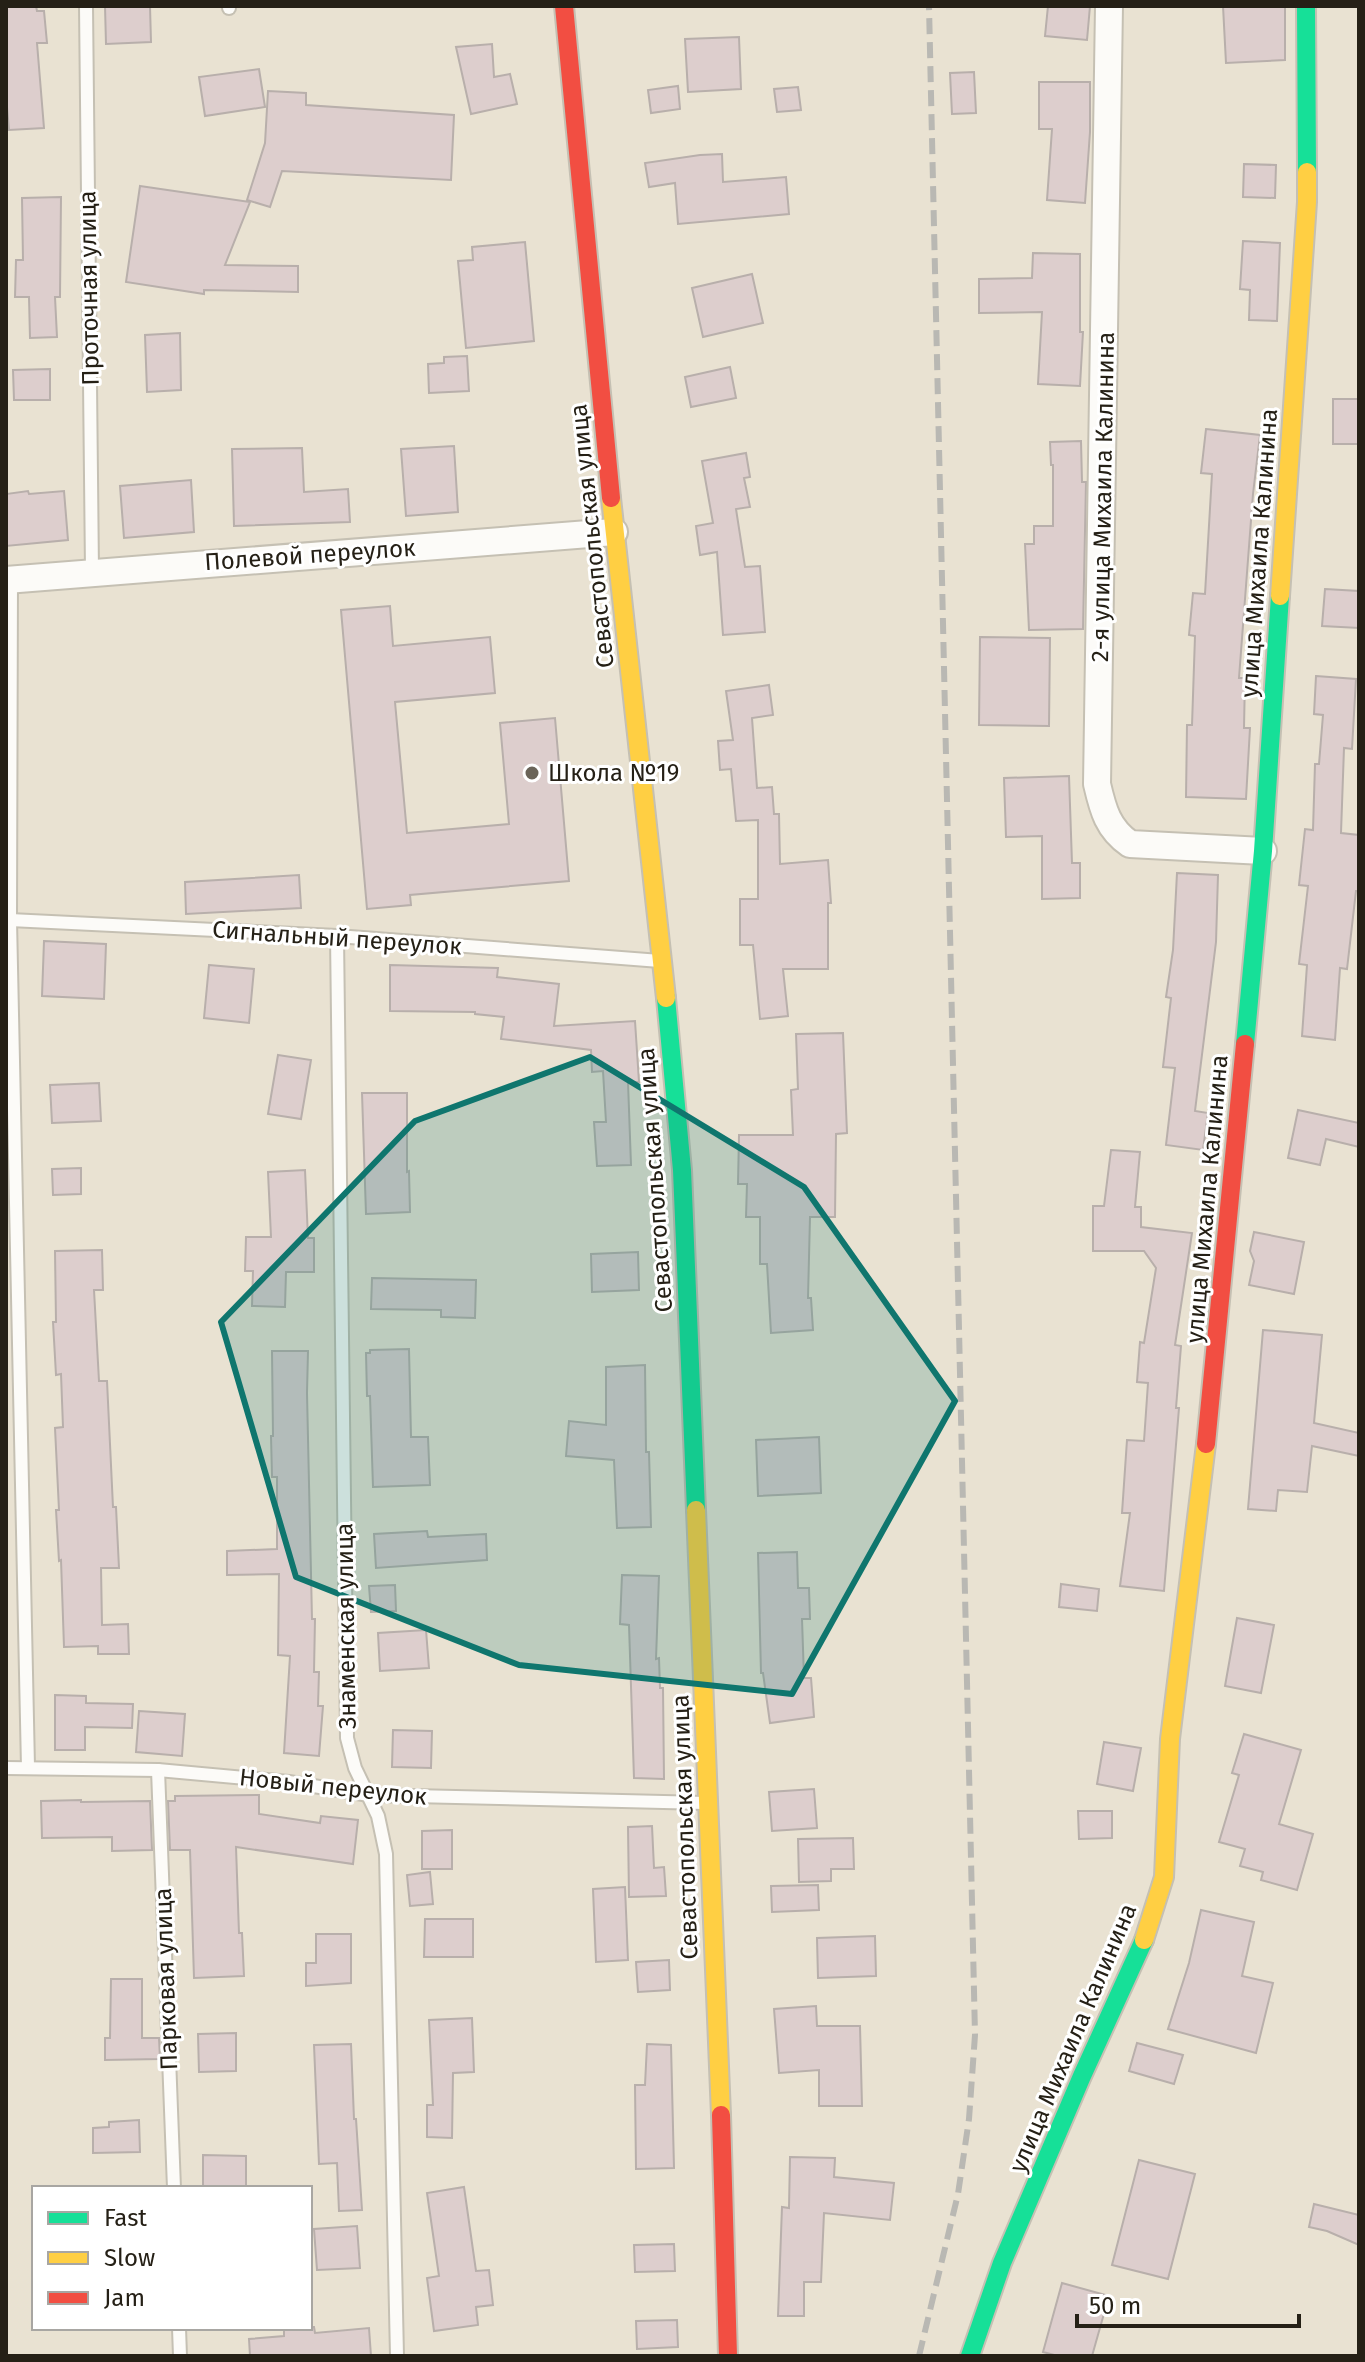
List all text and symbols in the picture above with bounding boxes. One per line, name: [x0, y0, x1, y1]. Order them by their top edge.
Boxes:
street label: Проточная улица: [73, 190, 105, 386]
street label: 2-я улица Михаила Калинина: [1086, 332, 1120, 662]
street label: Севастопольская улица: [564, 403, 620, 669]
street label: улица Михаила Калинина: [1235, 408, 1283, 698]
street label: Полевой переулок: [204, 534, 417, 576]
place label: Школа №19: [548, 759, 679, 787]
marker: Школа №19: [523, 764, 541, 782]
street label: Сигнальный переулок: [211, 915, 463, 961]
street label: Севастопольская улица: [632, 1047, 678, 1313]
street label: улица Михаила Калинина: [1180, 1054, 1234, 1344]
street label: Знаменская улица: [330, 1523, 362, 1729]
street label: Севастопольская улица: [666, 1694, 704, 1960]
street label: Новый переулок: [238, 1763, 429, 1811]
street label: Парковая улица: [149, 1887, 183, 2071]
street label: улица Михаила Калинина: [1004, 1899, 1142, 2177]
legend: [32, 2186, 312, 2330]
text: Fast: [104, 2204, 147, 2232]
text: Slow: [104, 2244, 155, 2272]
scale bar: [1077, 2278, 1299, 2328]
text: Jam: [104, 2284, 145, 2312]
text: 50 m: [1089, 2292, 1141, 2320]

